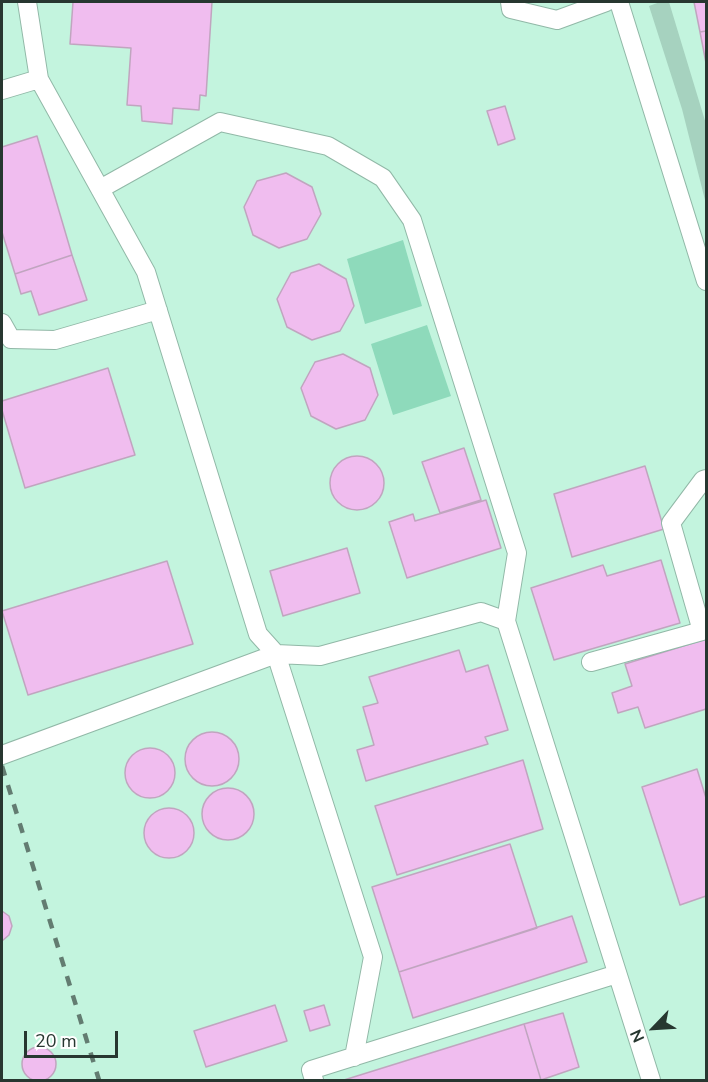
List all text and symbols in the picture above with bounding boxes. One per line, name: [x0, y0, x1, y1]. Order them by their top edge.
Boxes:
north arrow: [624, 998, 684, 1058]
scale bar: [27, 1019, 122, 1057]
text: N: [625, 1026, 650, 1046]
text: 20 m: [35, 1029, 77, 1053]

